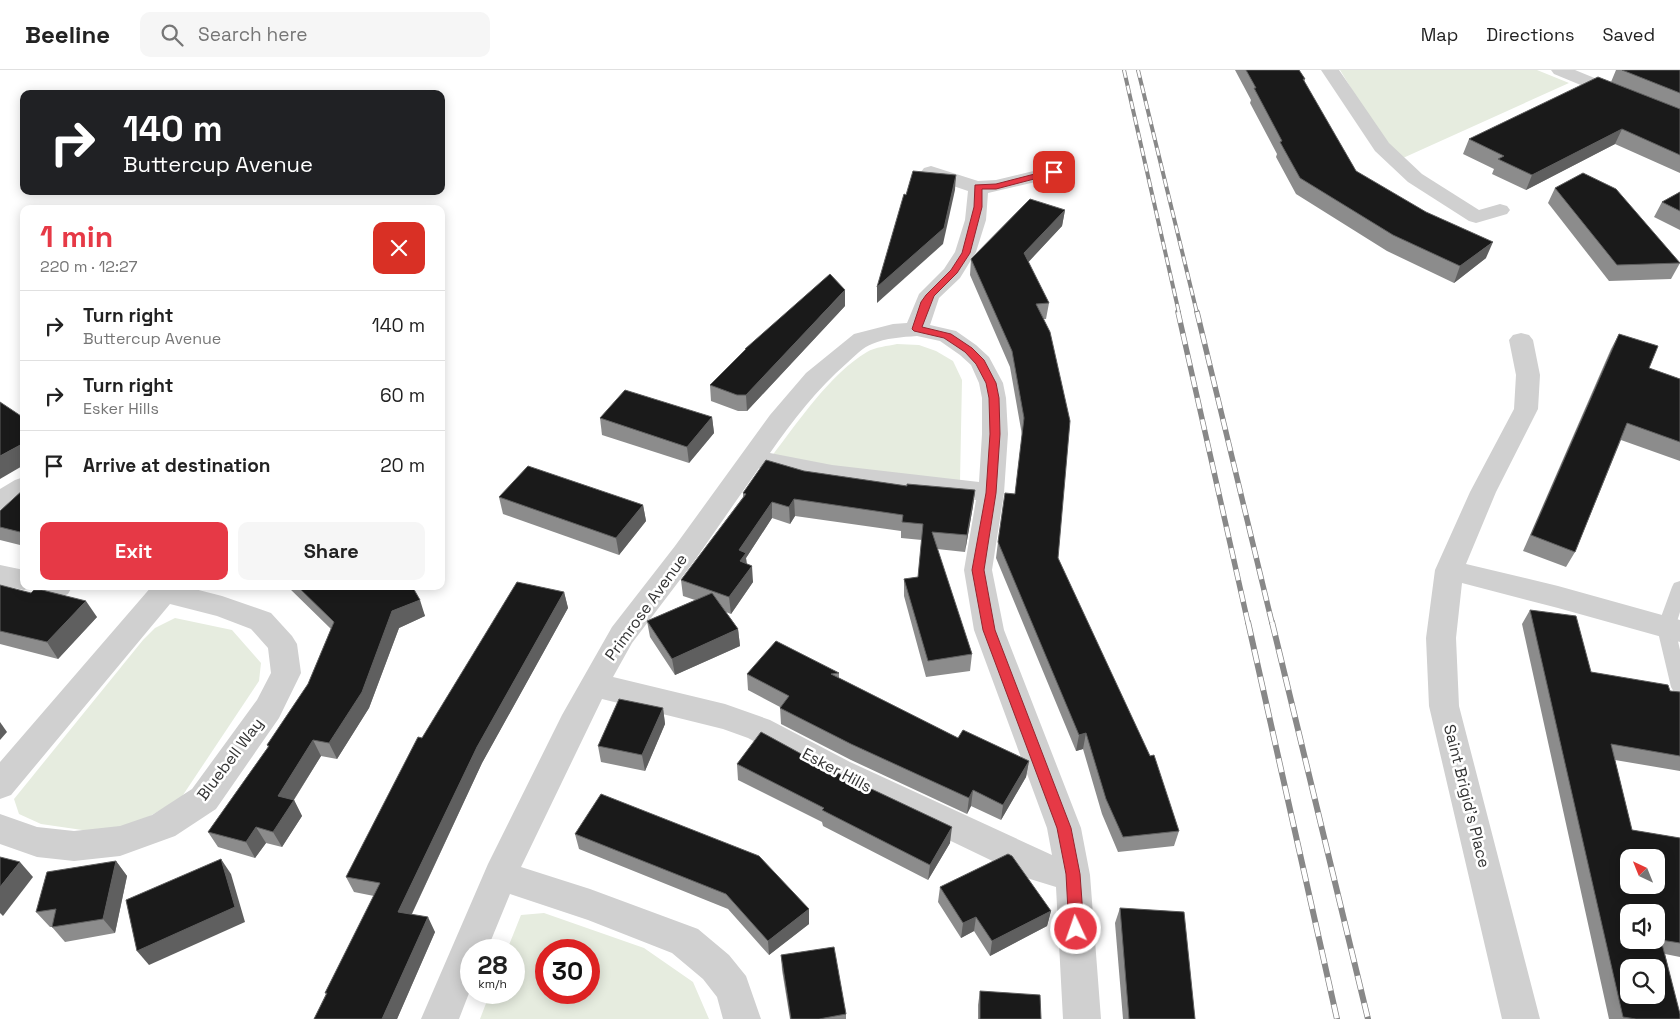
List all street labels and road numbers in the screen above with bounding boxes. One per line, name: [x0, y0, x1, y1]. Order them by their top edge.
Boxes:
street label: Primrose Avenue: [600, 549, 692, 665]
street label: Bluebell Way: [192, 714, 268, 804]
street label: Saint Brigid's Place: [1439, 722, 1495, 870]
street label: Esker Hills: [799, 743, 875, 797]

